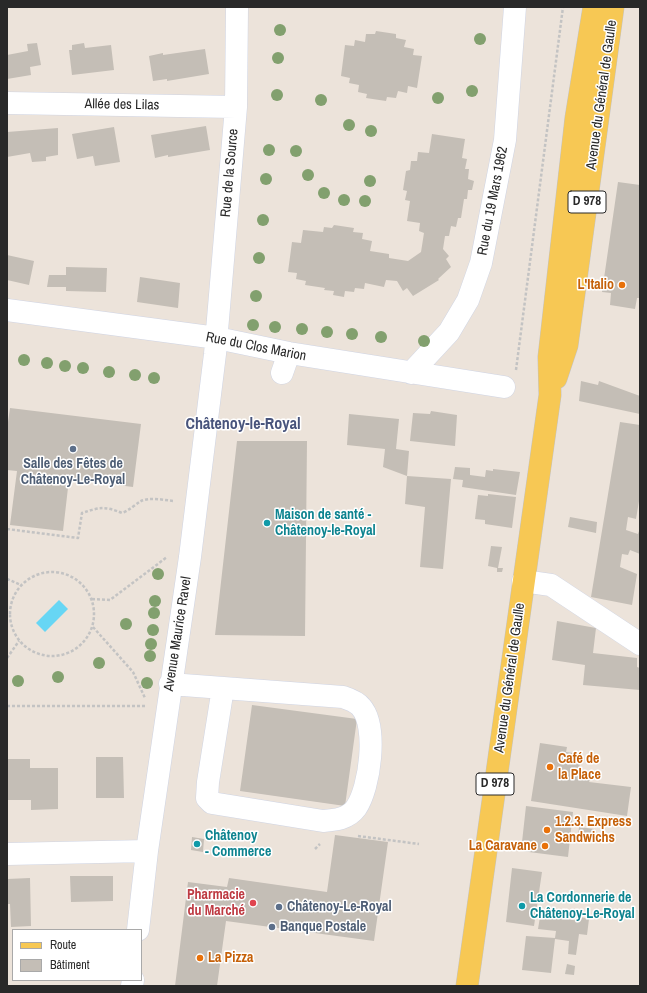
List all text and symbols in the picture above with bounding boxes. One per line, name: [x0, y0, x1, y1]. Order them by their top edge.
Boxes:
street label: Avenue du Général de Gaulle: [583, 19, 621, 171]
street label: Allée des Lilas: [85, 96, 159, 114]
street label: Rue de la Source: [218, 128, 242, 218]
street label: Rue du 19 Mars 1962: [474, 145, 512, 257]
road number: D 978: [568, 191, 606, 213]
place label: L'Italio: [577, 277, 614, 293]
marker: L'Italio: [617, 280, 627, 290]
street label: Rue du Clos Marion: [204, 329, 308, 365]
district label: Châtenoy-le-Royal: [185, 415, 301, 435]
marker: Salle des Fêtes de Châtenoy-Le-Royal: [68, 444, 78, 454]
place label: Salle des Fêtes de Châtenoy-Le-Royal: [21, 456, 125, 488]
place label: Maison de santé - Châtenoy-le-Royal: [275, 507, 376, 540]
marker: Maison de santé - Châtenoy-le-Royal: [262, 518, 272, 528]
street label: Avenue Maurice Ravel: [161, 575, 195, 693]
street label: Avenue du Général de Gaulle: [491, 602, 529, 754]
place label: Café de la Place: [558, 751, 601, 784]
marker: Café de la Place: [545, 762, 555, 772]
road number: D 978: [476, 773, 514, 795]
place label: 1.2.3. Express Sandwichs: [555, 814, 632, 846]
marker: 1.2.3. Express Sandwichs: [542, 825, 552, 835]
place label: Châtenoy - Commerce: [205, 828, 271, 860]
place label: La Caravane: [469, 838, 537, 854]
marker: Châtenoy - Commerce: [192, 839, 202, 849]
marker: La Caravane: [540, 841, 550, 851]
place label: Pharmacie du Marché: [187, 887, 245, 920]
place label: La Cordonnerie de Châtenoy-Le-Royal: [530, 890, 635, 922]
marker: Pharmacie du Marché: [248, 898, 258, 908]
place label: Châtenoy-Le-Royal: [287, 899, 392, 915]
marker: La Cordonnerie de Châtenoy-Le-Royal: [517, 901, 527, 911]
marker: Châtenoy-Le-Royal: [274, 902, 284, 912]
place label: Banque Postale: [280, 919, 366, 935]
marker: Banque Postale: [267, 922, 277, 932]
legend: [12, 929, 142, 981]
text: Route: [50, 937, 76, 953]
place label: La Pizza: [208, 950, 253, 966]
marker: La Pizza: [195, 953, 205, 963]
text: Bâtiment: [50, 957, 89, 973]

